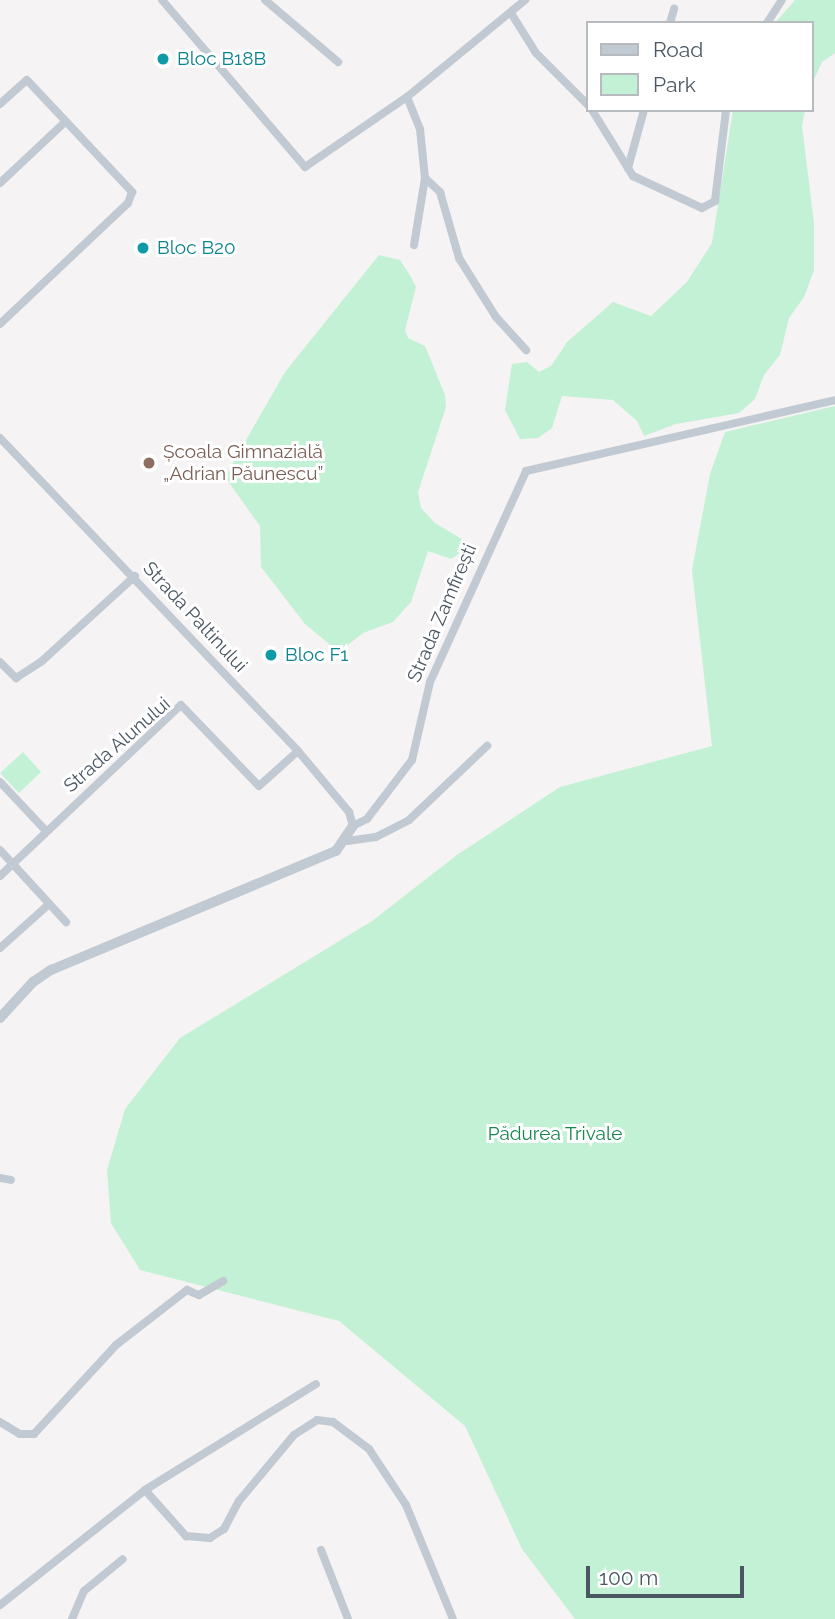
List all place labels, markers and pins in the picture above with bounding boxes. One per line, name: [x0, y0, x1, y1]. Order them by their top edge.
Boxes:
place label: Bloc B18B: [177, 48, 266, 70]
marker: Bloc B18B: [155, 51, 171, 67]
place label: Bloc B20: [157, 237, 236, 259]
marker: Bloc B20: [135, 240, 151, 256]
place label: Școala Gimnazială „Adrian Păunescu”: [163, 441, 323, 485]
marker: Școala Gimnazială „Adrian Păunescu”: [141, 455, 157, 471]
place label: Bloc F1: [285, 644, 348, 666]
marker: Bloc F1: [263, 647, 279, 663]

